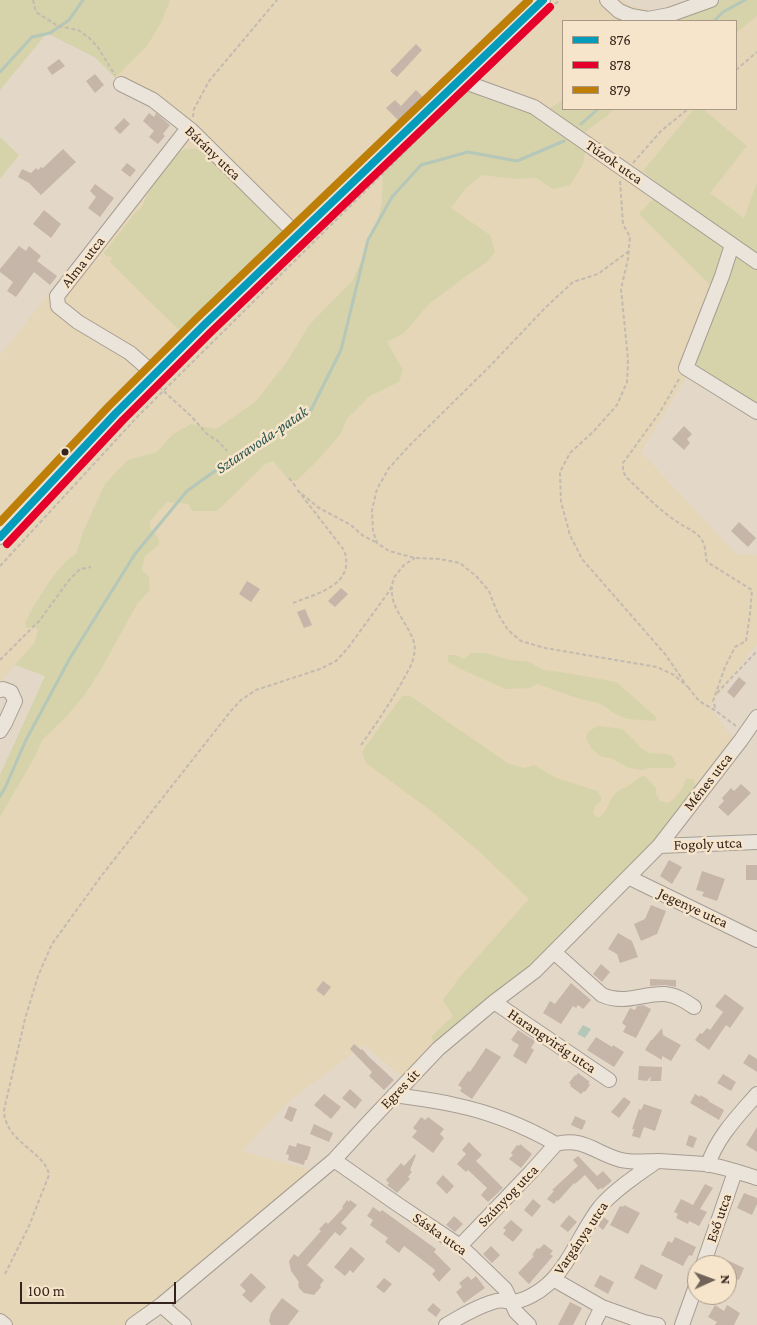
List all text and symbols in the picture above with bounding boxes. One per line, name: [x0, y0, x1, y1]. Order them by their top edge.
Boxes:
legend: [562, 20, 737, 110]
text: 876: [609, 32, 631, 48]
text: 878: [609, 57, 631, 73]
text: 879: [609, 82, 631, 98]
street label: Bárány utca: [181, 122, 245, 184]
street label: Túzok utca: [582, 136, 646, 188]
street label: Alma utca: [57, 233, 109, 291]
water label: Sztaravoda-patak: [212, 402, 312, 478]
unlabelled marker: [60, 447, 70, 457]
street label: Ménes utca: [680, 750, 736, 814]
street label: Fogoly utca: [673, 834, 743, 854]
street label: Jegenye utca: [655, 884, 731, 932]
street label: Harangvirág utca: [504, 1005, 600, 1077]
street label: Egres út: [377, 1065, 423, 1113]
street label: Szúnyog utca: [474, 1161, 542, 1231]
street label: Eső utca: [702, 1191, 736, 1245]
street label: Vargánya utca: [550, 1198, 612, 1278]
street label: Sáska utca: [409, 1209, 471, 1259]
north arrow: [687, 1255, 737, 1305]
scale bar: [22, 1272, 179, 1304]
text: N: [718, 1274, 734, 1285]
text: 100 m: [28, 1283, 65, 1299]

